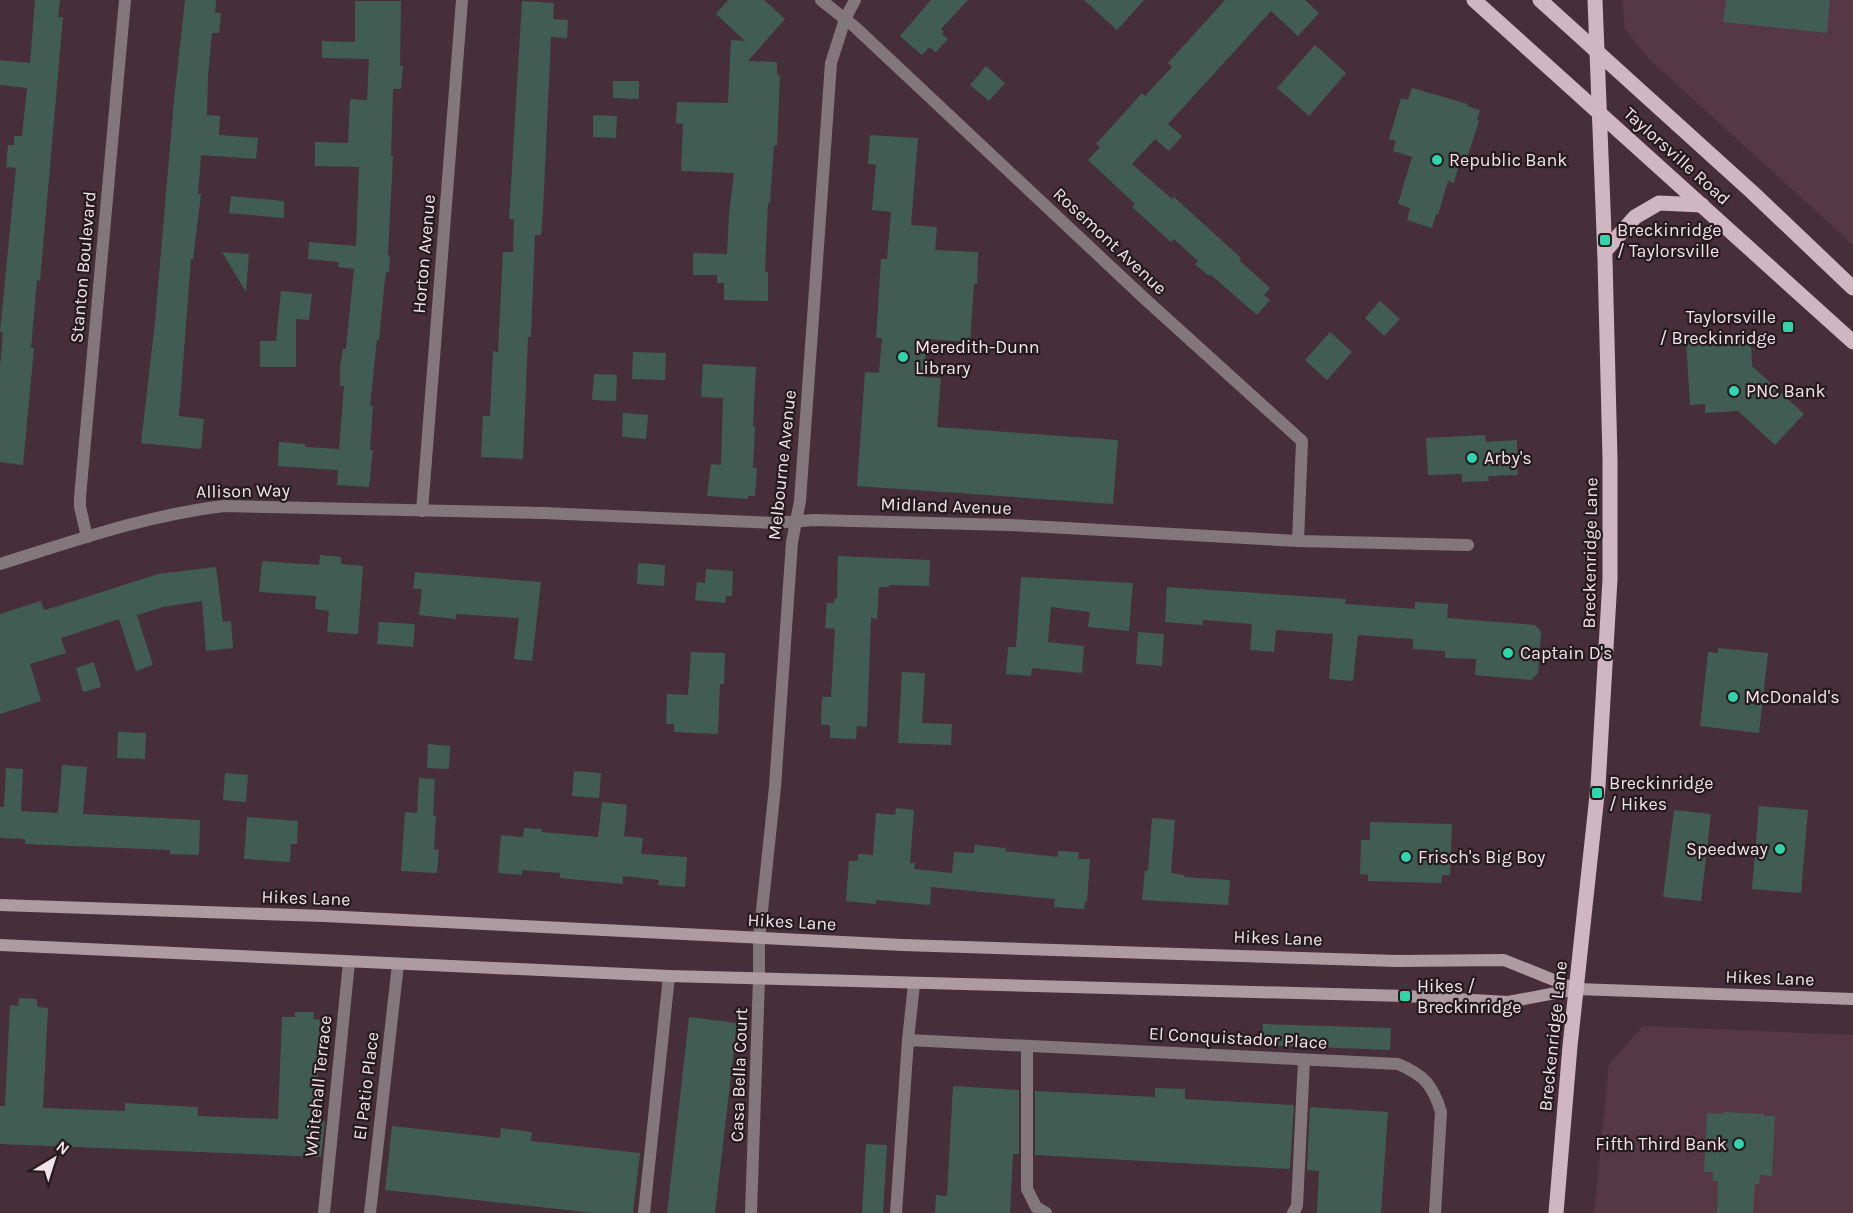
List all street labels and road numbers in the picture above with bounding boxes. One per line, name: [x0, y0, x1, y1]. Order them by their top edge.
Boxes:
street label: Taylorsville Road: [1619, 102, 1735, 210]
street label: Rosemont Avenue: [1049, 183, 1171, 299]
street label: Stanton Boulevard: [65, 190, 101, 344]
street label: Horton Avenue: [408, 194, 440, 314]
street label: Melbourne Avenue: [763, 389, 801, 541]
street label: Breckenridge Lane: [1578, 477, 1602, 629]
street label: Allison Way: [196, 479, 291, 503]
street label: Midland Avenue: [880, 493, 1012, 519]
street label: Hikes Lane: [261, 885, 351, 911]
street label: Hikes Lane: [747, 909, 837, 935]
street label: Hikes Lane: [1233, 925, 1323, 951]
street label: Breckenridge Lane: [1534, 960, 1572, 1112]
street label: Hikes Lane: [1725, 965, 1815, 991]
street label: Casa Bella Court: [726, 1007, 752, 1143]
street label: Whitehall Terrace: [300, 1014, 336, 1158]
street label: El Conquistador Place: [1148, 1022, 1328, 1054]
street label: El Patio Place: [348, 1031, 384, 1141]

